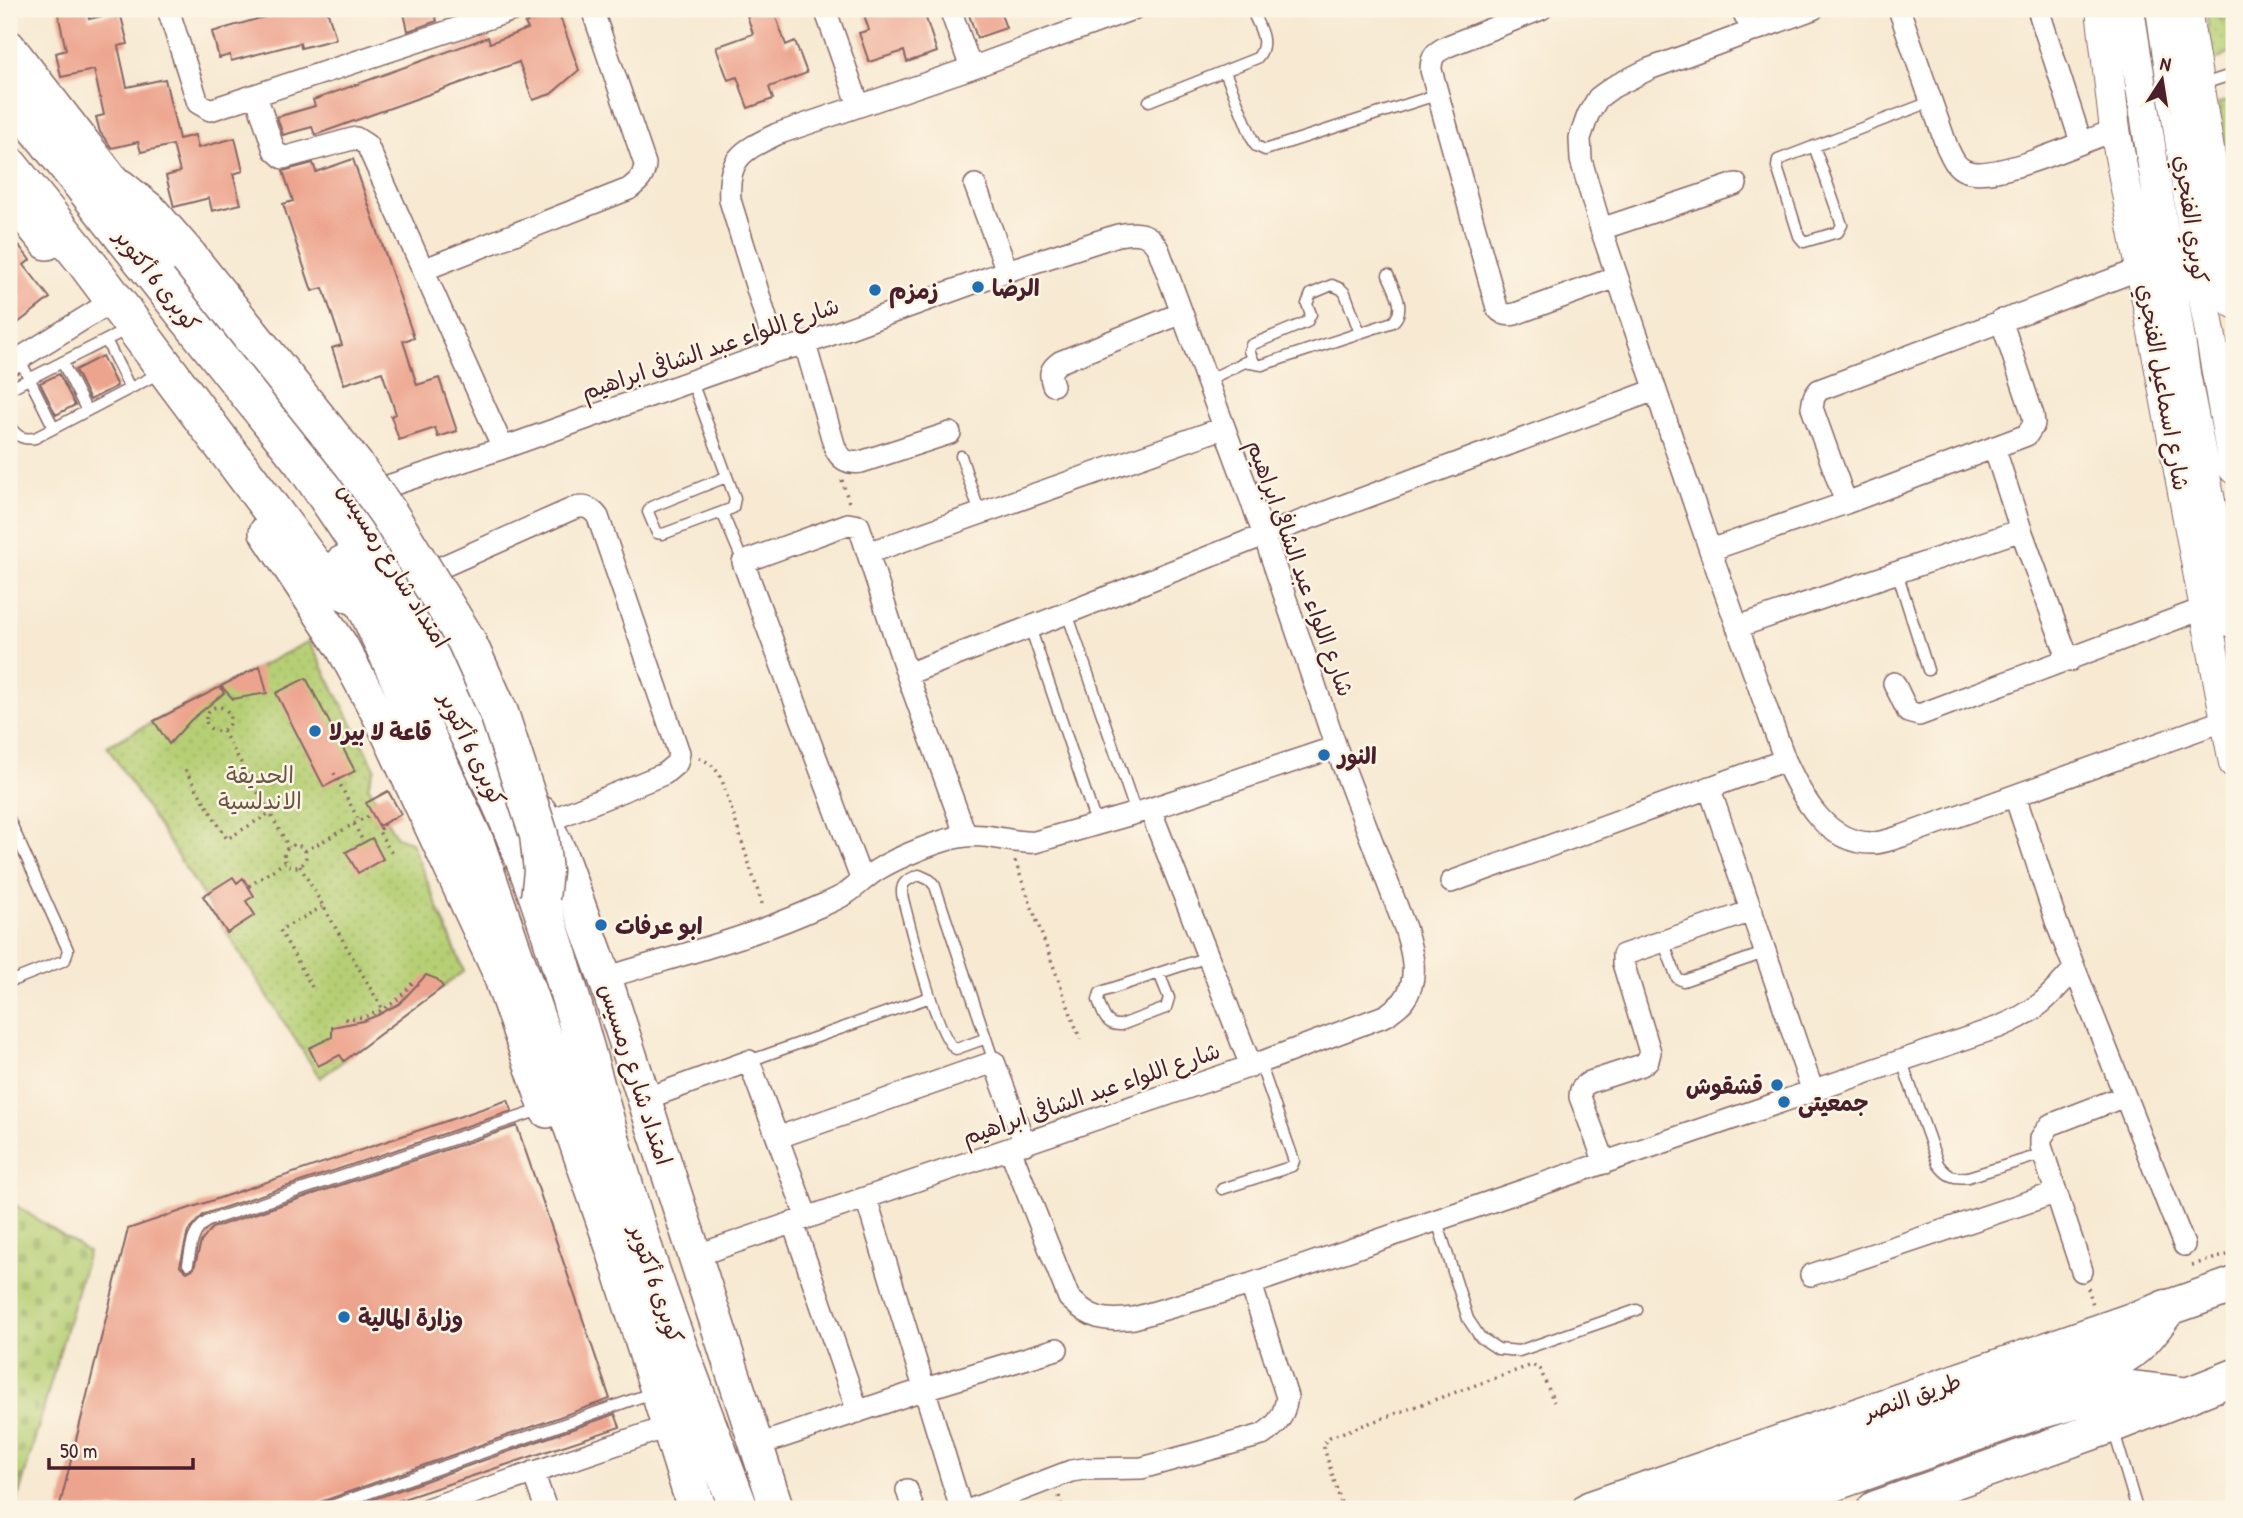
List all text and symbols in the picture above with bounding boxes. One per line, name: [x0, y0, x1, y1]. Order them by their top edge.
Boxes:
north arrow: [2128, 46, 2198, 116]
text: N: [2158, 50, 2173, 77]
street label: كوبري الفنجري: [2166, 153, 2216, 286]
street label: كوبرى 6 أكتوبر: [107, 221, 208, 338]
place label: الرضا: [992, 272, 1040, 303]
place label: زمزم: [889, 275, 939, 309]
marker: الرضا: [970, 279, 986, 295]
street label: شارع اسماعيل الفنجري: [2129, 281, 2197, 493]
marker: زمزم: [867, 282, 883, 298]
street label: شارع اللواء عبد الشافى ابراهيم: [577, 289, 844, 410]
street label: شارع اللواء عبد الشافى ابراهيم: [1237, 435, 1362, 702]
street label: امتداد شارع رمسيس: [330, 477, 457, 654]
street label: كوبرى 6 أكتوبر: [431, 685, 514, 811]
place label: قاعة لا بيرلا: [329, 716, 432, 747]
marker: قاعة لا بيرلا: [307, 723, 323, 739]
place label: النور: [1336, 740, 1377, 771]
marker: النور: [1316, 747, 1332, 763]
park label: الحديقة الاندلسية: [218, 759, 302, 816]
place label: ابو عرفات: [615, 910, 703, 941]
marker: ابو عرفات: [593, 917, 609, 933]
street label: امتداد شارع رمسيس: [591, 979, 680, 1169]
street label: شارع اللواء عبد الشافى ابراهيم: [958, 1034, 1225, 1155]
place label: قشقوش: [1686, 1070, 1763, 1101]
marker: قشقوش: [1769, 1077, 1785, 1093]
place label: جمعيتى: [1798, 1087, 1869, 1118]
marker: جمعيتى: [1776, 1094, 1792, 1110]
street label: كوبرى 6 أكتوبر: [622, 1219, 692, 1347]
place label: وزارة المالية: [358, 1302, 463, 1333]
marker: وزارة المالية: [336, 1309, 352, 1325]
street label: طريق النصر: [1857, 1365, 1965, 1428]
scale bar: [49, 1427, 192, 1471]
text: 50 m: [60, 1436, 97, 1465]

